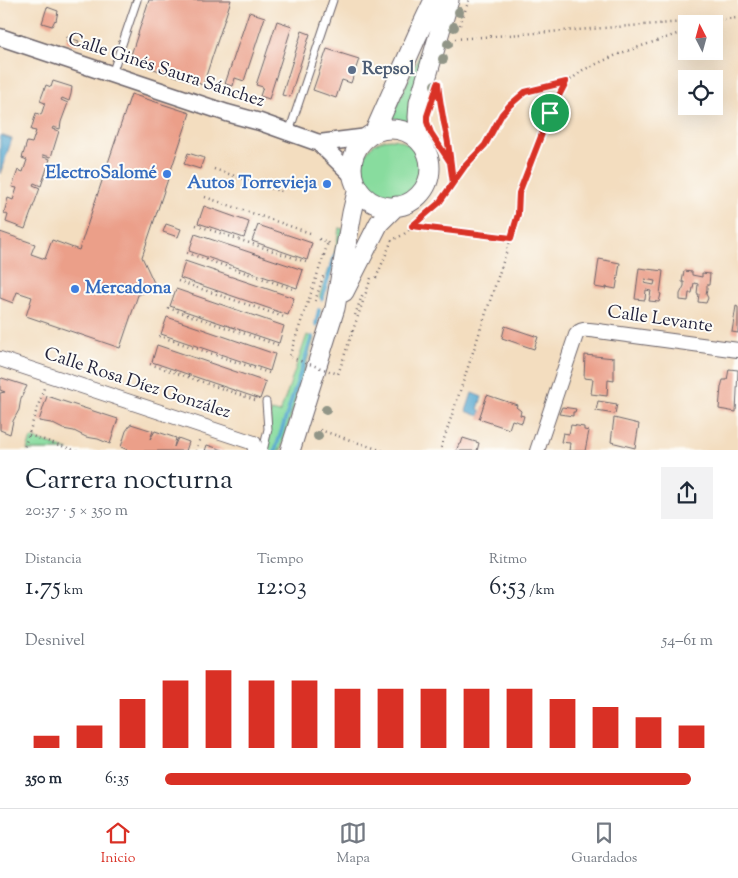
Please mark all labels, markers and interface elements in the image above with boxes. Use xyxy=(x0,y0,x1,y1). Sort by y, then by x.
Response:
north arrow xyxy=(678,15,722,60)
map controls xyxy=(678,15,723,115)
street label: Calle Ginés Saura Sánchez xyxy=(64,27,268,115)
place label: Repsol xyxy=(362,57,415,83)
marker: Repsol xyxy=(346,64,358,76)
button: locate xyxy=(678,70,723,115)
pin xyxy=(529,92,571,134)
icon: arrive xyxy=(536,99,564,127)
place label: ElectroSalomé xyxy=(45,161,158,187)
marker: ElectroSalomé xyxy=(161,168,173,180)
place label: Autos Torrevieja xyxy=(187,171,318,197)
marker: Autos Torrevieja xyxy=(321,178,333,190)
place label: Mercadona xyxy=(85,276,172,302)
marker: Mercadona xyxy=(69,283,81,295)
street label: Calle Levante xyxy=(606,300,714,340)
street label: Calle Rosa Díez González xyxy=(40,342,234,427)
text: Carrera nocturna xyxy=(25,461,233,501)
button: share xyxy=(661,467,713,519)
text: 20:37 · 5 × 350 m xyxy=(25,500,128,523)
text: Distancia xyxy=(25,550,82,570)
text: Tiempo xyxy=(257,550,303,570)
text: Ritmo xyxy=(489,550,527,570)
text: 1.75 xyxy=(25,570,61,606)
text: 12:03 xyxy=(257,570,307,606)
text: 6:53 xyxy=(489,570,526,606)
text: km xyxy=(61,581,83,601)
text: /km xyxy=(526,581,555,601)
text: Desnivel xyxy=(25,630,85,653)
text: 54–61 m xyxy=(662,630,713,653)
text: 350 m xyxy=(25,768,62,791)
text: 6:35 xyxy=(105,768,129,791)
tab: Inicio xyxy=(101,819,135,869)
tab: Mapa xyxy=(337,819,370,869)
tab: Guardados xyxy=(571,819,637,869)

